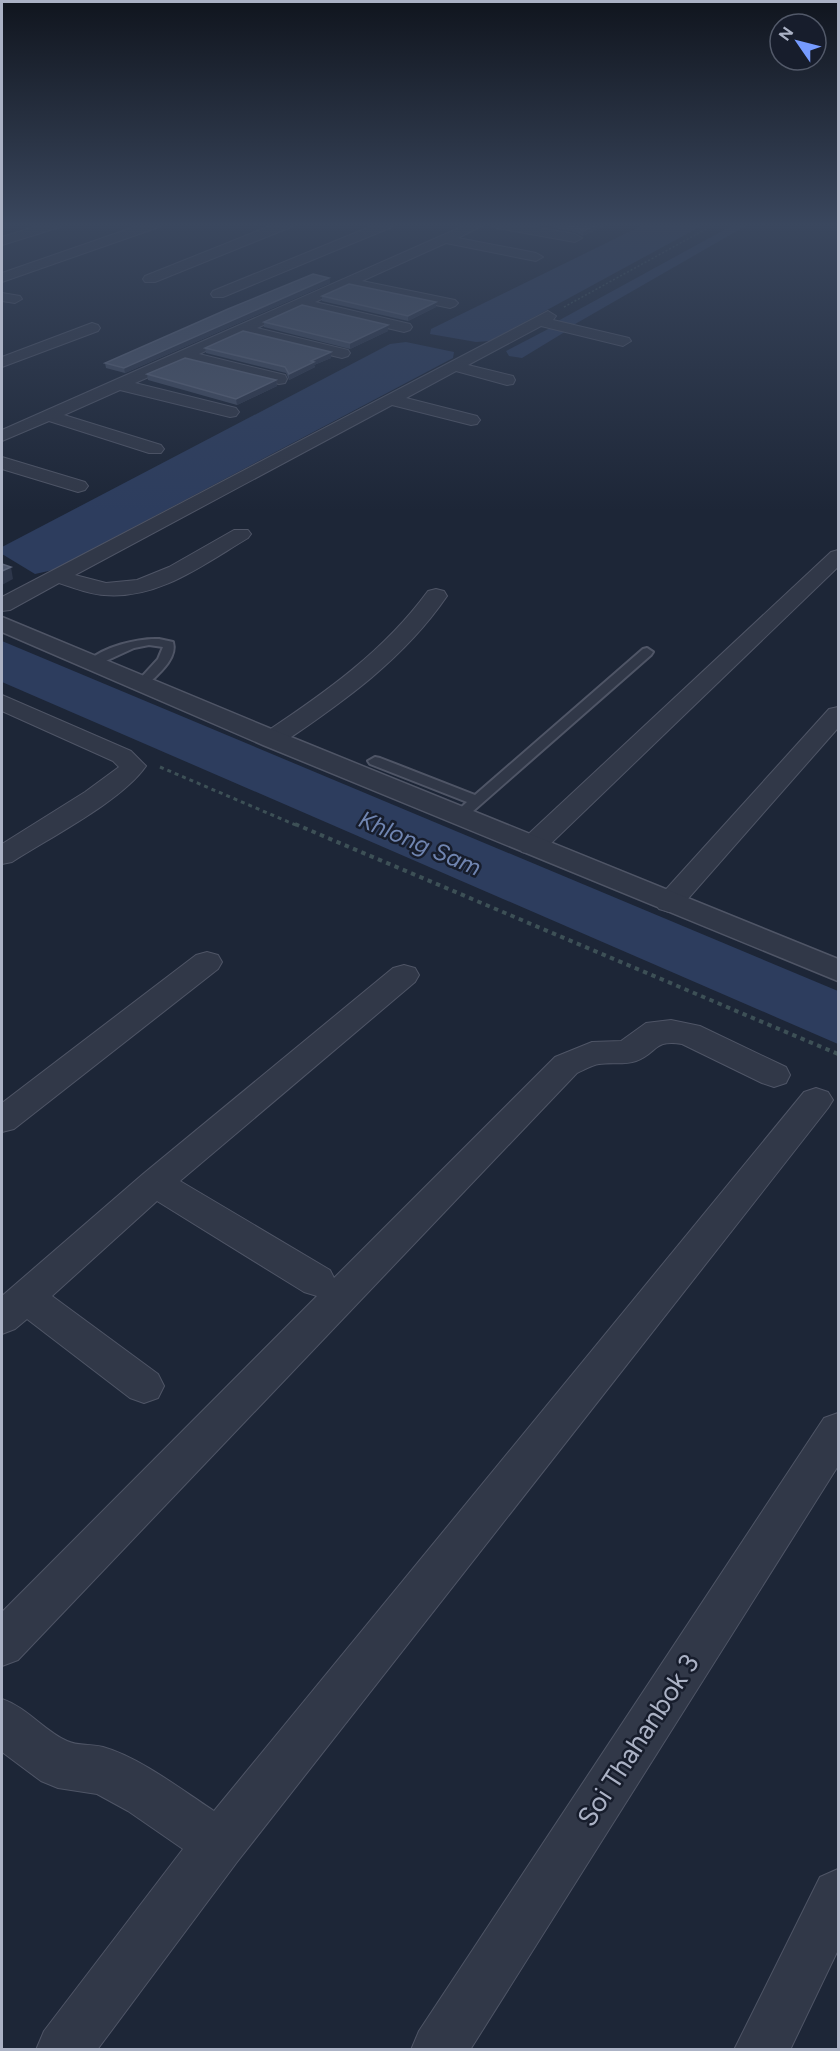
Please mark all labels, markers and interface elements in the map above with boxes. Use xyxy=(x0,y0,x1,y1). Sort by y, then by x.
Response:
north arrow xyxy=(768,12,828,72)
text: N xyxy=(775,23,797,44)
water label: Khlong Sam xyxy=(355,804,485,882)
street label: Soi Thahanbok 3 xyxy=(570,1648,706,1832)

